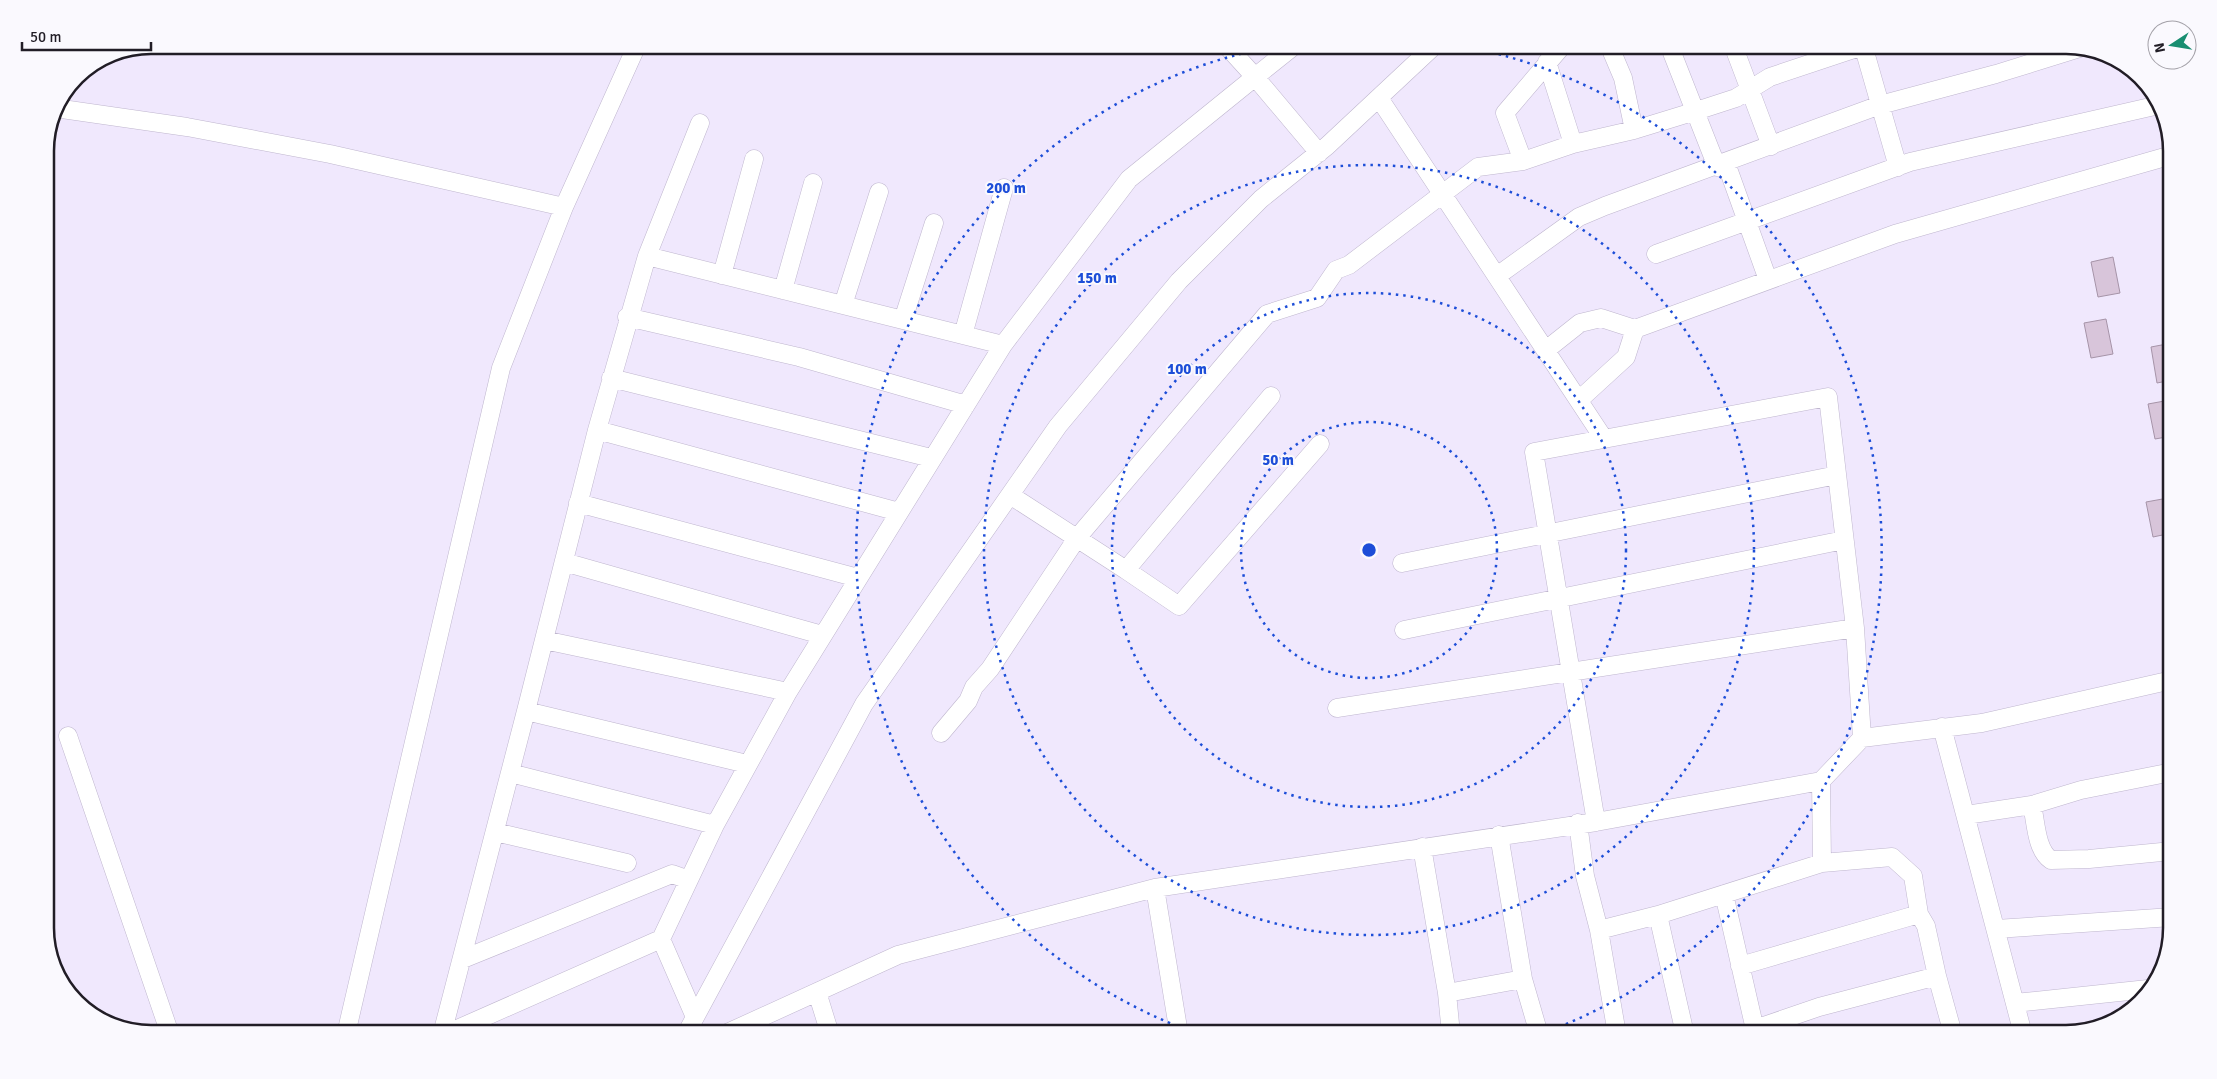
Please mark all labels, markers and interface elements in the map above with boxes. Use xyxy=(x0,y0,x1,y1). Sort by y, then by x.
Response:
scale bar xyxy=(22,20,151,52)
north arrow xyxy=(2147,20,2197,70)
text: 50 m xyxy=(30,28,61,46)
text: N xyxy=(2150,41,2169,54)
text: 200 m xyxy=(986,179,1026,197)
text: 150 m xyxy=(1077,269,1117,287)
text: 100 m xyxy=(1167,360,1207,378)
text: 50 m xyxy=(1262,451,1294,469)
centre of rings xyxy=(1360,541,1378,559)

